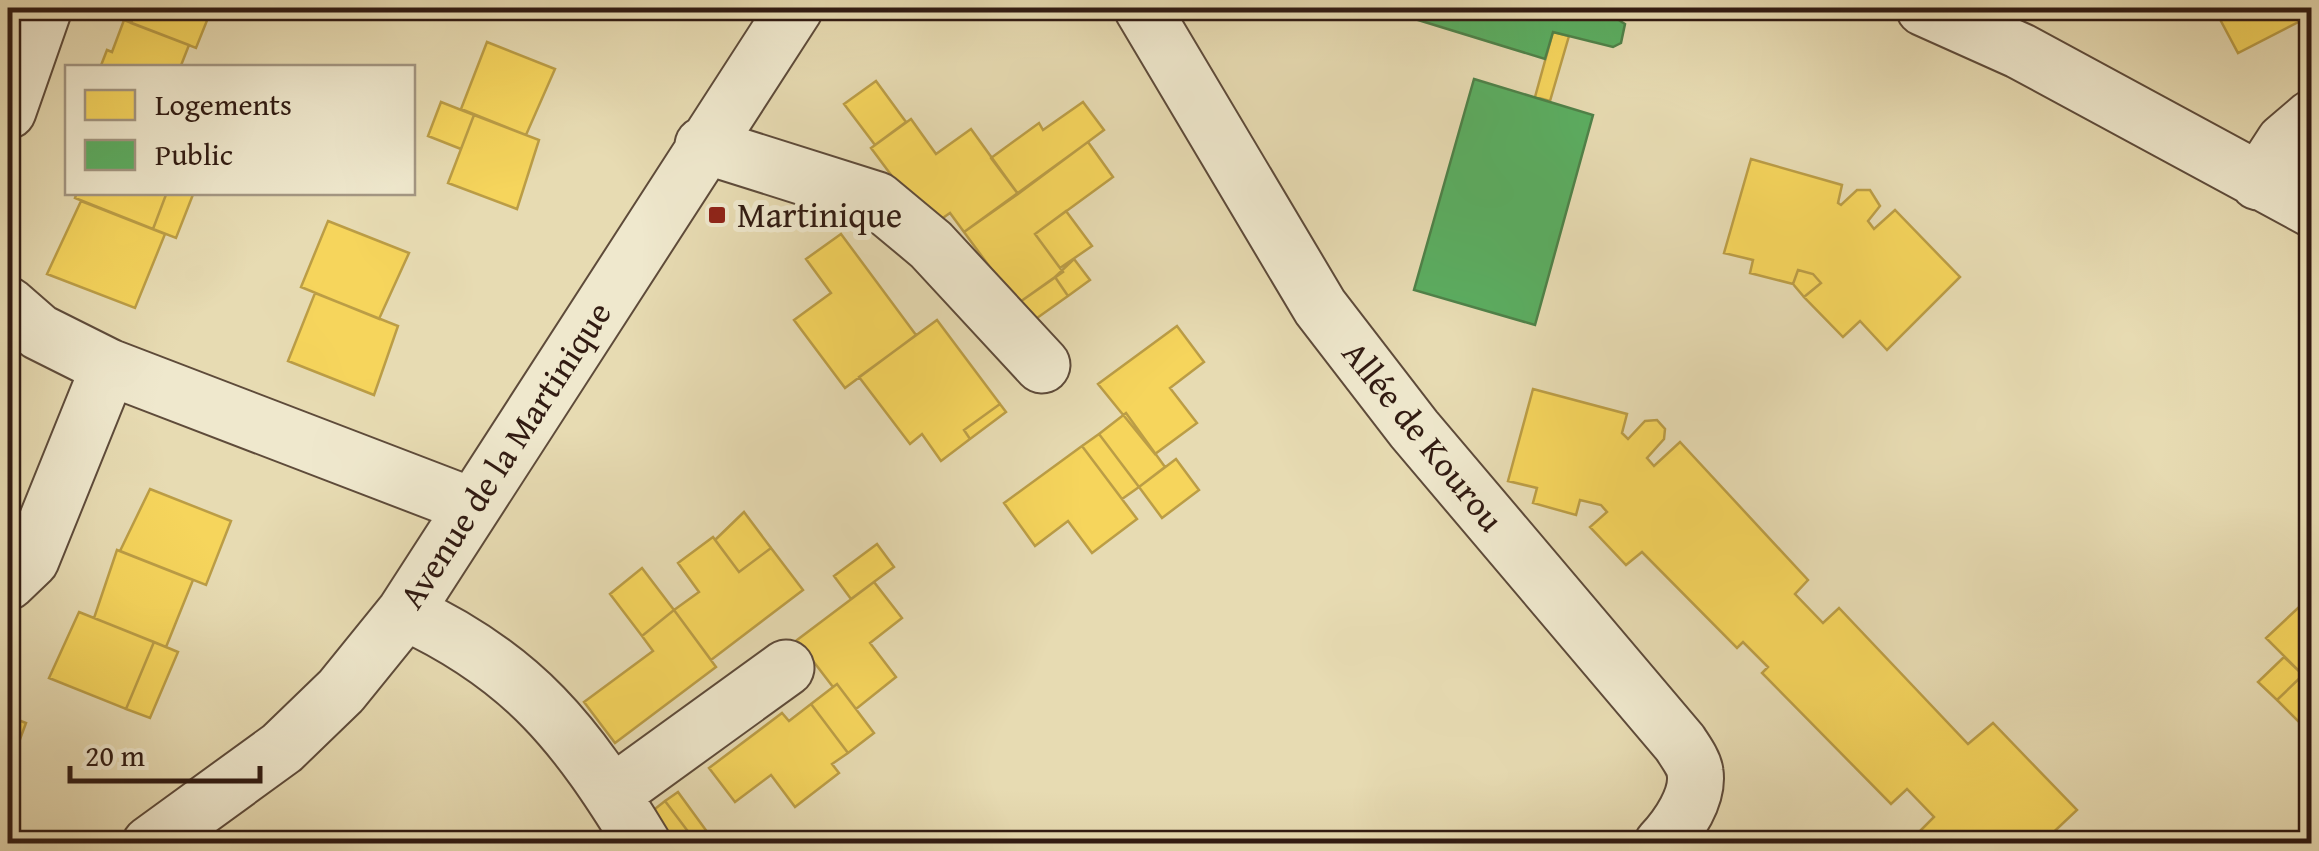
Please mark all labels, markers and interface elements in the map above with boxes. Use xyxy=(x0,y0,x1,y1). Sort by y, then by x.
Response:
legend xyxy=(65,65,415,195)
text: Logements xyxy=(155,82,292,126)
text: Public xyxy=(155,132,233,176)
place label: Martinique xyxy=(737,189,902,240)
marker: Martinique xyxy=(706,204,728,226)
street label: Avenue de la Martinique xyxy=(386,291,623,618)
street label: Allée de Kourou xyxy=(1330,329,1516,542)
scale bar xyxy=(70,721,260,783)
text: 20 m xyxy=(85,733,145,777)

